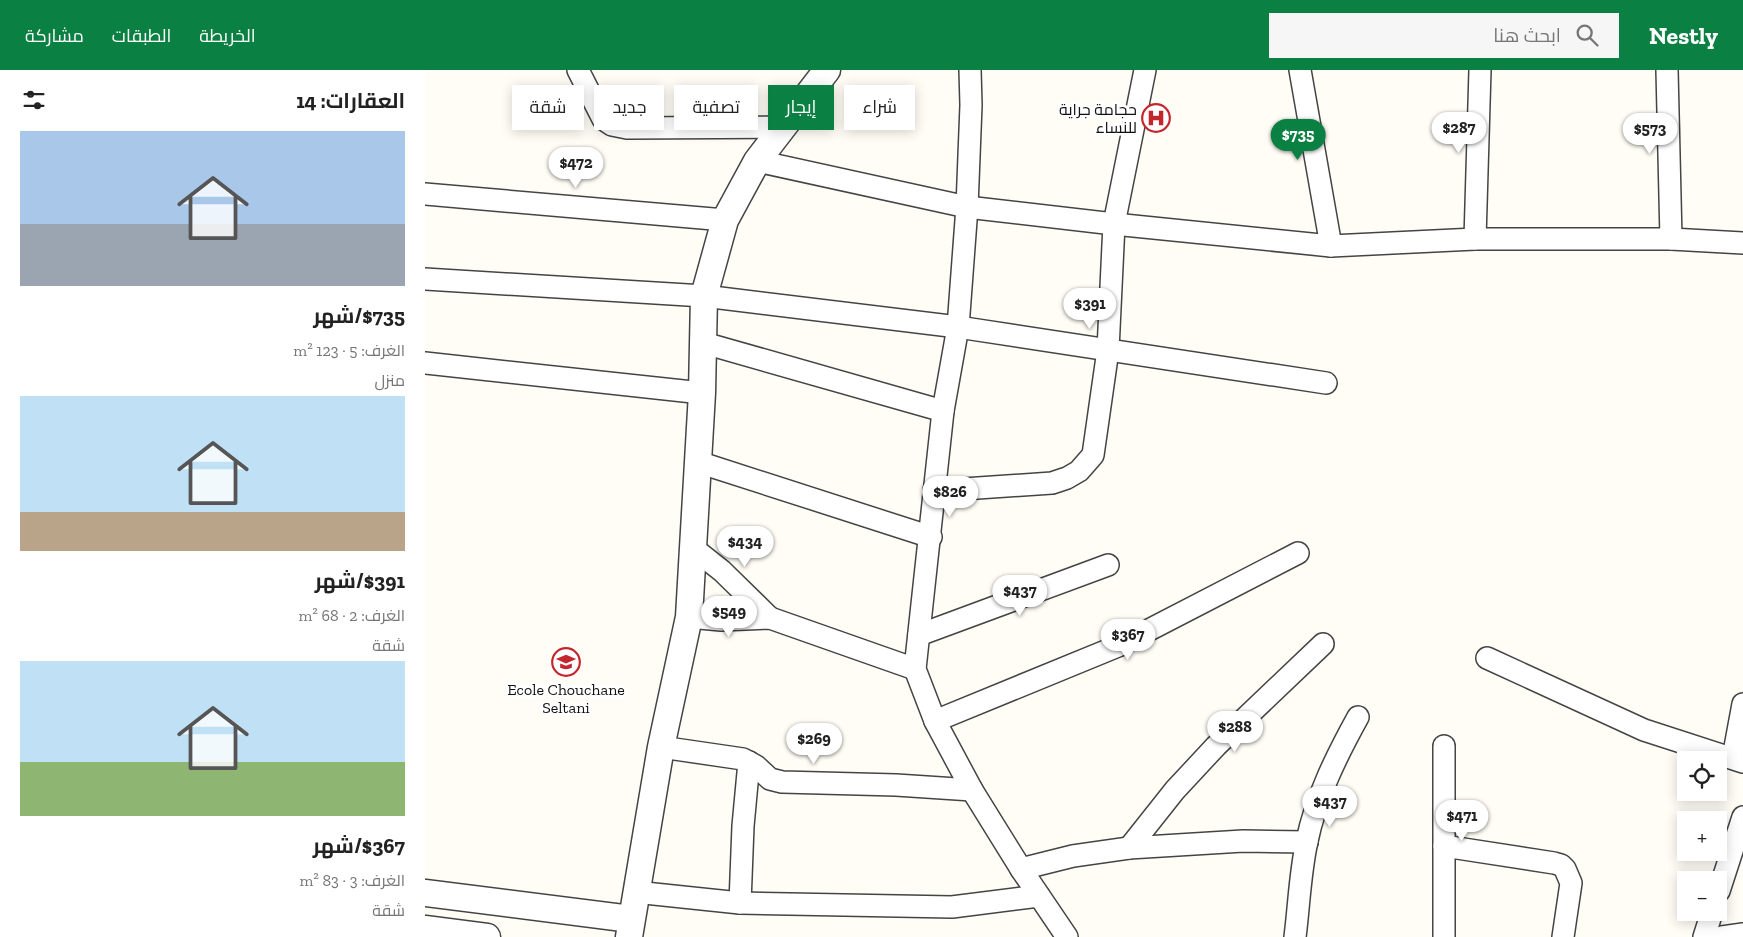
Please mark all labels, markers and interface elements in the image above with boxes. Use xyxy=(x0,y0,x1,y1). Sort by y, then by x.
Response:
search box xyxy=(1269,13,1619,58)
icon: search xyxy=(1573,21,1601,49)
text: Nestly xyxy=(1649,21,1718,50)
text: ابحث هنا xyxy=(1493,24,1561,47)
text: مشاركة xyxy=(25,25,84,47)
text: الطبقات xyxy=(112,25,171,47)
text: الخريطة xyxy=(199,25,256,47)
chip: شقة xyxy=(512,85,584,130)
chip: جديد xyxy=(594,85,664,130)
chip: تصفية xyxy=(674,85,758,130)
chip: إيجار xyxy=(768,85,834,130)
chip: شراء xyxy=(844,85,915,130)
icon: filters xyxy=(20,86,48,114)
text: العقارات: 14 xyxy=(296,88,405,113)
place label: حجامة جراية للنساء xyxy=(1059,100,1137,137)
hospital icon: حجامة جراية للنساء xyxy=(1141,103,1171,133)
pin: $287 xyxy=(1429,112,1489,154)
pin: $573 xyxy=(1620,112,1680,155)
pin: $735 xyxy=(1268,118,1328,161)
text: $287 xyxy=(1443,118,1476,137)
text: $573 xyxy=(1634,119,1666,138)
text: $735 xyxy=(1282,125,1314,144)
pin: $472 xyxy=(546,146,606,189)
text: $472 xyxy=(559,153,593,172)
icon: home xyxy=(168,163,258,253)
pin: $391 xyxy=(1060,288,1120,330)
text: $391 xyxy=(1074,294,1106,313)
text: $735/شهر xyxy=(313,303,405,328)
text: الغرف: 5 · 123 m² xyxy=(293,341,405,360)
text: منزل xyxy=(375,371,405,390)
icon: home xyxy=(168,428,258,518)
pin: $826 xyxy=(920,476,980,518)
text: $826 xyxy=(933,482,967,501)
pin: $434 xyxy=(715,526,775,568)
text: $434 xyxy=(728,532,762,551)
text: $391/شهر xyxy=(315,568,405,593)
pin: $437 xyxy=(990,574,1050,617)
text: $437 xyxy=(1003,581,1037,600)
pin: $549 xyxy=(699,596,759,638)
text: $549 xyxy=(712,602,746,621)
text: الغرف: 2 · 68 m² xyxy=(298,606,405,625)
pin: $367 xyxy=(1098,618,1158,661)
text: $367 xyxy=(1112,625,1144,644)
text: شقة xyxy=(372,636,405,655)
school or university icon: Ecole Chouchane Seltani xyxy=(551,647,581,677)
place label: Ecole Chouchane Seltani xyxy=(507,680,625,717)
icon: home xyxy=(168,693,258,783)
pin: $288 xyxy=(1205,710,1265,753)
text: $288 xyxy=(1218,717,1252,736)
pin: $269 xyxy=(784,722,844,765)
text: $269 xyxy=(797,729,831,748)
map controls xyxy=(1677,751,1727,921)
button: locate xyxy=(1677,751,1727,801)
pin: $437 xyxy=(1300,786,1360,828)
text: $437 xyxy=(1313,792,1347,811)
pin: $471 xyxy=(1432,800,1492,842)
text: $471 xyxy=(1446,806,1478,825)
button: + xyxy=(1677,811,1727,861)
text: $367/شهر xyxy=(313,833,405,858)
text: الغرف: 3 · 83 m² xyxy=(300,871,405,890)
button: − xyxy=(1677,871,1727,921)
text: شقة xyxy=(372,901,405,920)

